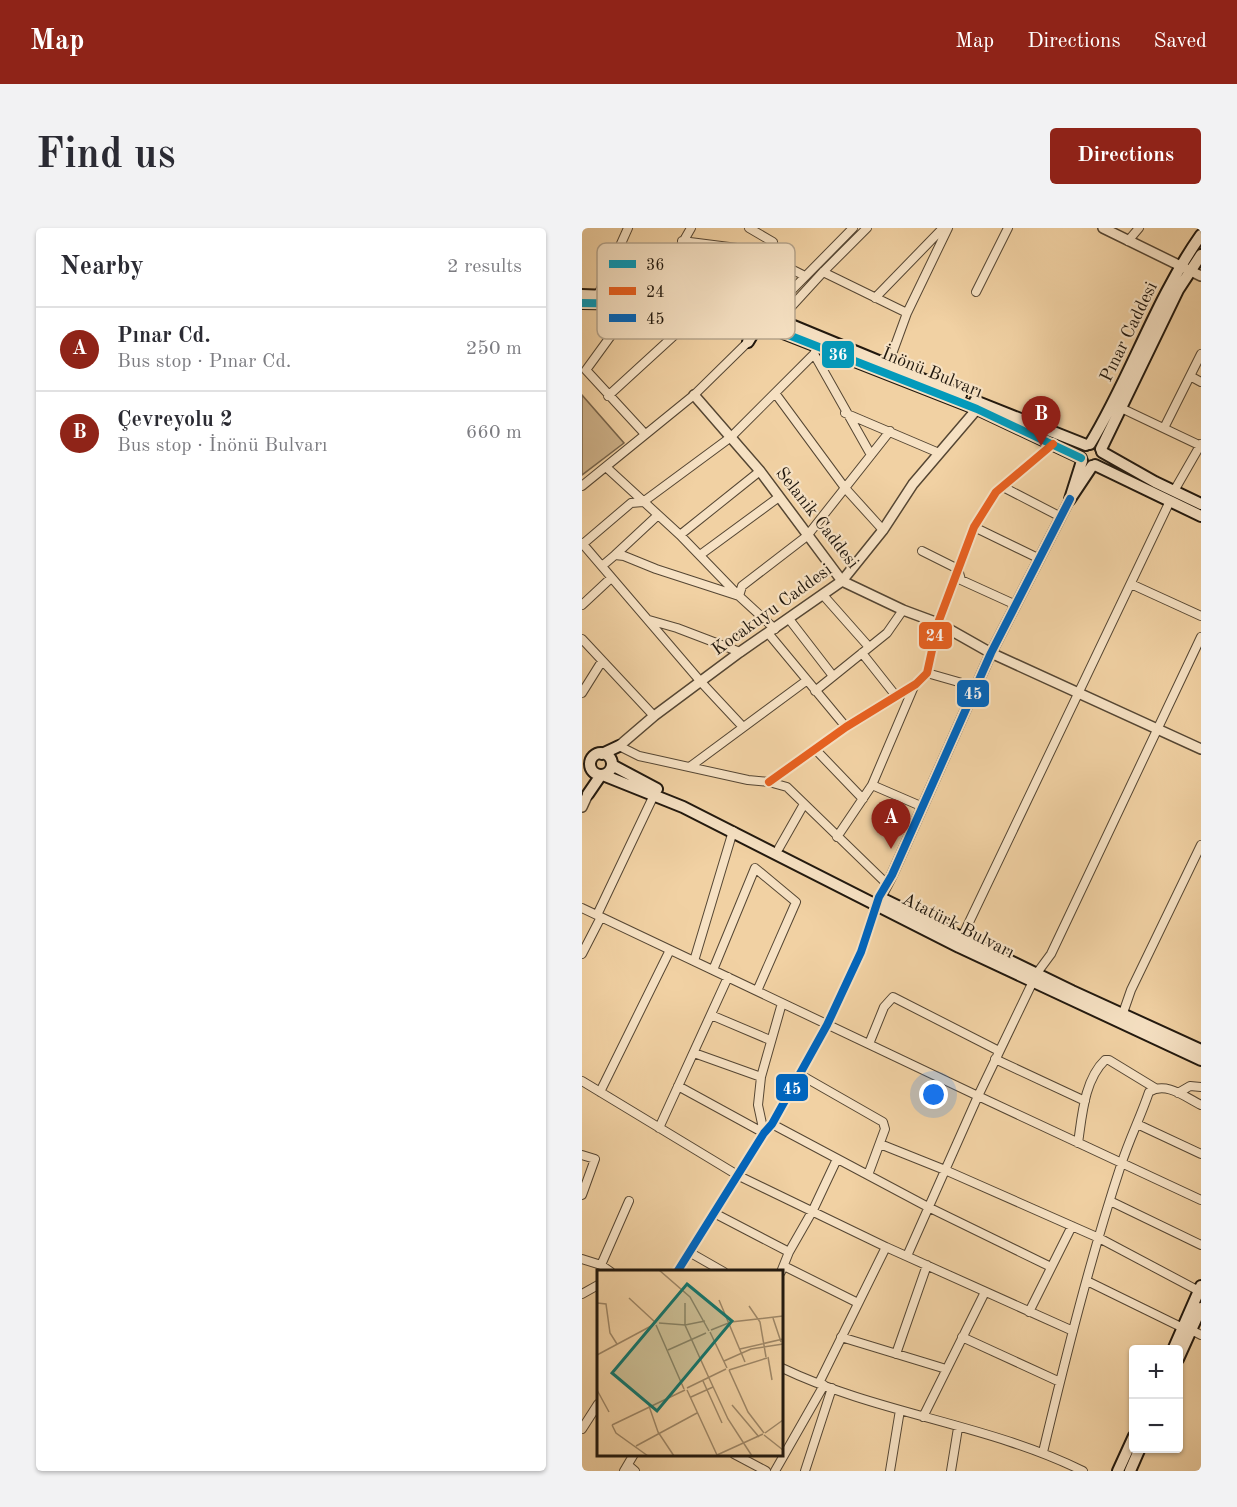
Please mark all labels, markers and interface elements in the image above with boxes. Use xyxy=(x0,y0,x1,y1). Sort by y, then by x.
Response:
text: Map xyxy=(30,28,84,56)
text: Map xyxy=(955,31,994,52)
text: Directions xyxy=(1027,31,1121,52)
text: Saved xyxy=(1154,31,1207,52)
button: Directions xyxy=(1050,128,1201,184)
text: Find us xyxy=(36,135,175,177)
legend xyxy=(597,243,795,339)
text: Nearby xyxy=(60,254,144,280)
text: 2 results xyxy=(447,257,522,277)
text: 36 xyxy=(646,258,665,274)
street label: Pınar Caddesi xyxy=(1097,279,1161,385)
text: 24 xyxy=(646,285,665,301)
text: 45 xyxy=(646,312,665,328)
text: Pınar Cd. xyxy=(117,325,211,347)
text: A xyxy=(72,339,87,359)
text: 250 m xyxy=(466,339,522,359)
line badge: 36 xyxy=(821,340,855,369)
street label: İnönü Bulvarı xyxy=(879,342,986,401)
text: 36 xyxy=(829,348,847,364)
text: Bus stop · Pınar Cd. xyxy=(117,352,291,372)
pin: B xyxy=(1022,396,1060,446)
text: Çevreyolu 2 xyxy=(117,409,233,431)
text: B xyxy=(72,423,87,443)
text: 660 m xyxy=(466,423,522,443)
text: Bus stop · İnönü Bulvarı xyxy=(117,436,328,456)
street label: Selanik Caddesi xyxy=(772,464,862,572)
street label: Kocakuyu Caddesi xyxy=(709,561,835,659)
line badge: 24 xyxy=(918,621,953,650)
text: 24 xyxy=(926,629,944,645)
line badge: 45 xyxy=(956,679,990,708)
text: 45 xyxy=(964,687,982,703)
pin: A xyxy=(872,800,910,849)
street label: Atatürk Bulvarı xyxy=(899,890,1017,962)
line badge: 45 xyxy=(775,1073,809,1102)
your location xyxy=(919,1080,948,1109)
text: 45 xyxy=(783,1082,801,1098)
inset map xyxy=(597,1270,783,1456)
map controls xyxy=(1129,1345,1183,1453)
button: + xyxy=(1129,1345,1183,1399)
button: − xyxy=(1129,1399,1183,1453)

